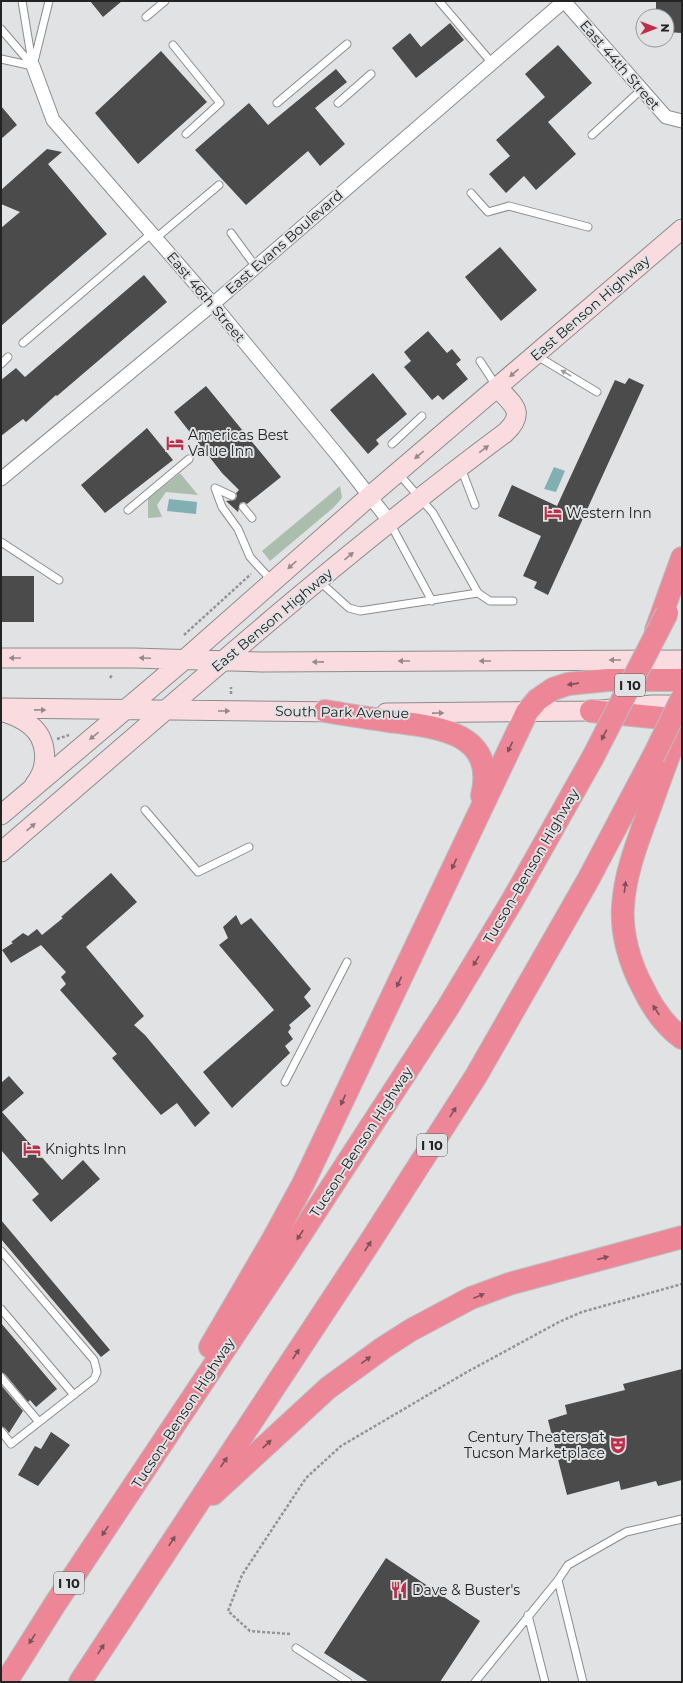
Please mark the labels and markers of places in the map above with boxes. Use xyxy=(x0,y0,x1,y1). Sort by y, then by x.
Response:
place label: Americas Best Value Inn xyxy=(188,426,289,460)
hotel icon: Americas Best Value Inn xyxy=(165,433,185,453)
hotel icon: Western Inn xyxy=(543,503,563,523)
place label: Western Inn xyxy=(566,504,652,522)
hotel icon: Knights Inn xyxy=(22,1139,42,1159)
place label: Knights Inn xyxy=(45,1140,126,1158)
place label: Century Theaters at Tucson Marketplace xyxy=(464,1428,605,1462)
theatre icon: Century Theaters at Tucson Marketplace xyxy=(608,1435,628,1455)
restaurant icon: Dave & Buster's xyxy=(389,1580,409,1600)
place label: Dave & Buster's xyxy=(412,1581,520,1599)

